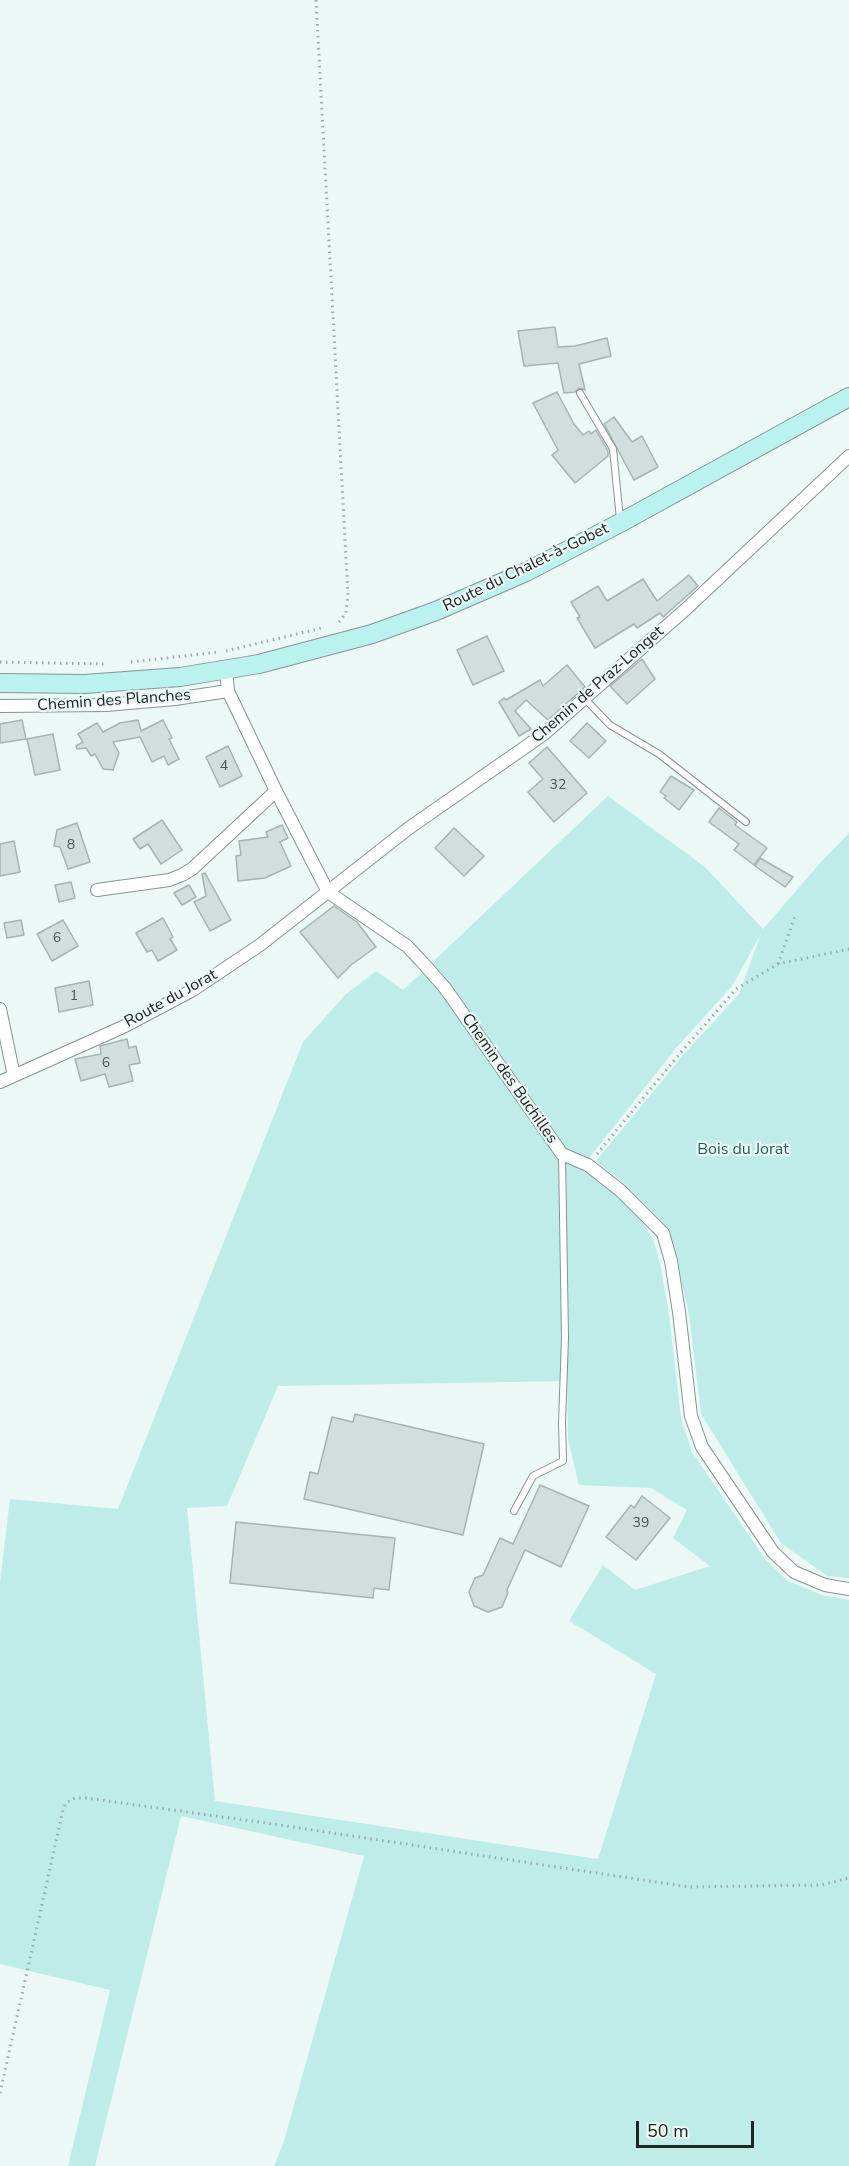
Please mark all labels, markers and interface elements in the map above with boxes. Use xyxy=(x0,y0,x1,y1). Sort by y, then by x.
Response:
street label: Route du Chalet-à-Gobet xyxy=(440,520,612,616)
street label: Chemin de Praz-Longet xyxy=(528,622,668,748)
street label: Chemin des Planches xyxy=(37,686,191,716)
house number: 4 xyxy=(220,759,228,775)
house number: 32 xyxy=(550,778,566,794)
house number: 8 xyxy=(67,838,75,854)
house number: 6 xyxy=(53,931,61,947)
street label: Route du Jorat xyxy=(121,966,221,1032)
house number: 1 xyxy=(70,989,78,1005)
street label: Chemin des Buchilles xyxy=(457,1010,561,1148)
house number: 6 xyxy=(102,1056,110,1072)
park label: Bois du Jorat xyxy=(697,1140,789,1160)
house number: 39 xyxy=(633,1516,649,1532)
scale bar xyxy=(639,2109,758,2147)
text: 50 m xyxy=(647,2119,689,2143)

